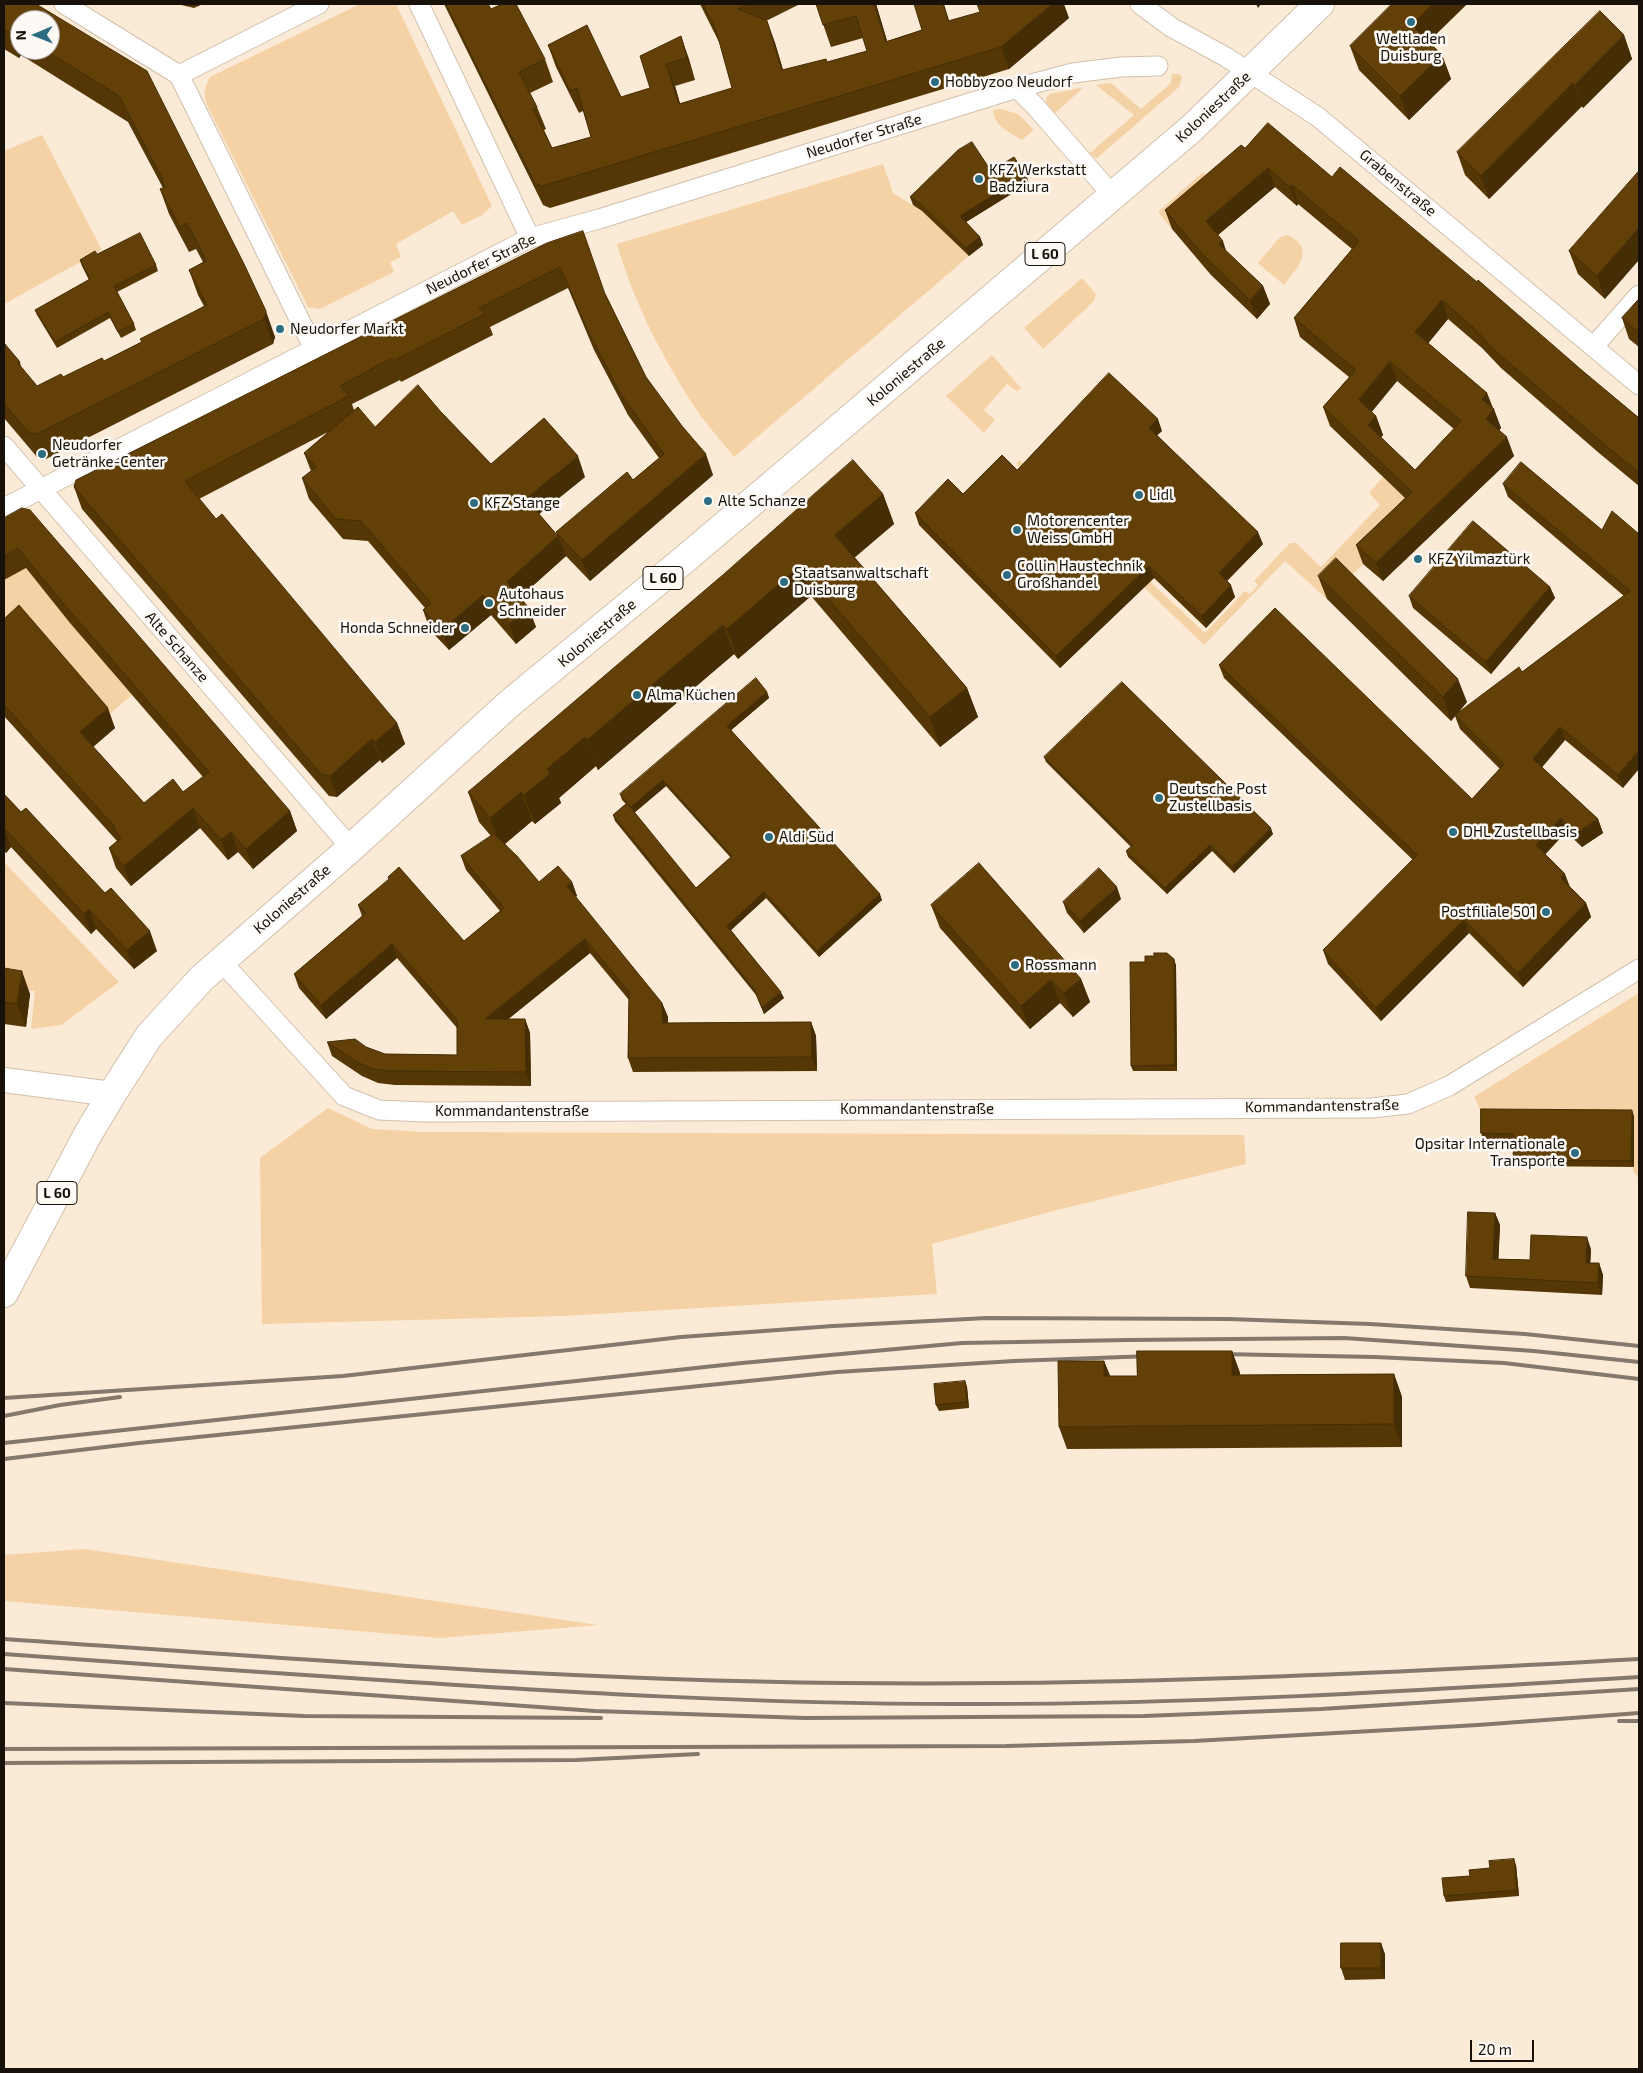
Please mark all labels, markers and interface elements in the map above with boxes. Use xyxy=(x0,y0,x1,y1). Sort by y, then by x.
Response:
north arrow xyxy=(10,10,60,60)
marker: Weltladen Duisburg xyxy=(1405,16,1417,28)
text: N xyxy=(12,30,29,40)
place label: Weltladen Duisburg xyxy=(1376,30,1446,65)
street label: Koloniestraße xyxy=(1172,68,1254,146)
place label: Hobbyzoo Neudorf xyxy=(945,73,1073,91)
marker: Hobbyzoo Neudorf xyxy=(929,76,941,88)
street label: Neudorfer Straße xyxy=(804,110,924,162)
street label: Grabenstraße xyxy=(1356,146,1440,220)
place label: KFZ Werkstatt Badziura xyxy=(989,161,1086,196)
marker: KFZ Werkstatt Badziura xyxy=(973,173,985,185)
street label: Neudorfer Straße xyxy=(423,230,539,298)
road number: L 60 xyxy=(1025,242,1065,266)
place label: Neudorfer Markt xyxy=(290,320,404,338)
marker: Neudorfer Markt xyxy=(274,323,286,335)
street label: Koloniestraße xyxy=(863,334,949,410)
place label: Neudorfer Getränke-Center xyxy=(52,436,165,471)
marker: Neudorfer Getränke-Center xyxy=(36,448,48,460)
place label: Lidl xyxy=(1149,486,1173,504)
marker: Lidl xyxy=(1133,489,1145,501)
place label: Alte Schanze xyxy=(718,492,806,510)
place label: KFZ Stange xyxy=(484,494,560,512)
marker: Alte Schanze xyxy=(702,495,714,507)
marker: KFZ Stange xyxy=(468,497,480,509)
place label: Motorencenter Weiss GmbH xyxy=(1027,512,1129,547)
marker: Motorencenter Weiss GmbH xyxy=(1011,524,1023,536)
place label: KFZ Yilmaztürk xyxy=(1428,550,1530,568)
marker: KFZ Yilmaztürk xyxy=(1412,553,1424,565)
place label: Collin Haustechnik Großhandel xyxy=(1017,557,1143,592)
place label: Staatsanwaltschaft Duisburg xyxy=(794,564,929,599)
road number: L 60 xyxy=(643,566,683,590)
marker: Collin Haustechnik Großhandel xyxy=(1001,569,1013,581)
marker: Staatsanwaltschaft Duisburg xyxy=(778,576,790,588)
place label: Autohaus Schneider xyxy=(499,585,567,620)
street label: Koloniestraße xyxy=(554,595,640,671)
marker: Autohaus Schneider xyxy=(483,597,495,609)
street label: Alte Schanze xyxy=(141,608,213,686)
place label: Honda Schneider xyxy=(340,619,455,637)
marker: Honda Schneider xyxy=(459,622,471,634)
place label: Alma Küchen xyxy=(647,686,736,704)
marker: Alma Küchen xyxy=(631,689,643,701)
place label: Deutsche Post Zustellbasis xyxy=(1169,780,1267,815)
marker: Deutsche Post Zustellbasis xyxy=(1153,792,1165,804)
place label: DHL Zustellbasis xyxy=(1463,823,1577,841)
marker: DHL Zustellbasis xyxy=(1447,826,1459,838)
place label: Aldi Süd xyxy=(779,828,834,846)
marker: Aldi Süd xyxy=(763,831,775,843)
street label: Koloniestraße xyxy=(250,861,334,937)
place label: Postfiliale 501 xyxy=(1441,903,1536,921)
marker: Postfiliale 501 xyxy=(1540,906,1552,918)
place label: Rossmann xyxy=(1025,956,1097,974)
marker: Rossmann xyxy=(1009,959,1021,971)
street label: Kommandantenstraße xyxy=(1245,1096,1399,1116)
street label: Kommandantenstraße xyxy=(840,1100,994,1118)
street label: Kommandantenstraße xyxy=(435,1102,589,1120)
place label: Opsitar Internationale Transporte xyxy=(1415,1135,1565,1170)
marker: Opsitar Internationale Transporte xyxy=(1569,1147,1581,1159)
road number: L 60 xyxy=(37,1182,77,1204)
scale bar xyxy=(1473,2030,1537,2062)
text: 20 m xyxy=(1478,2040,1512,2058)

